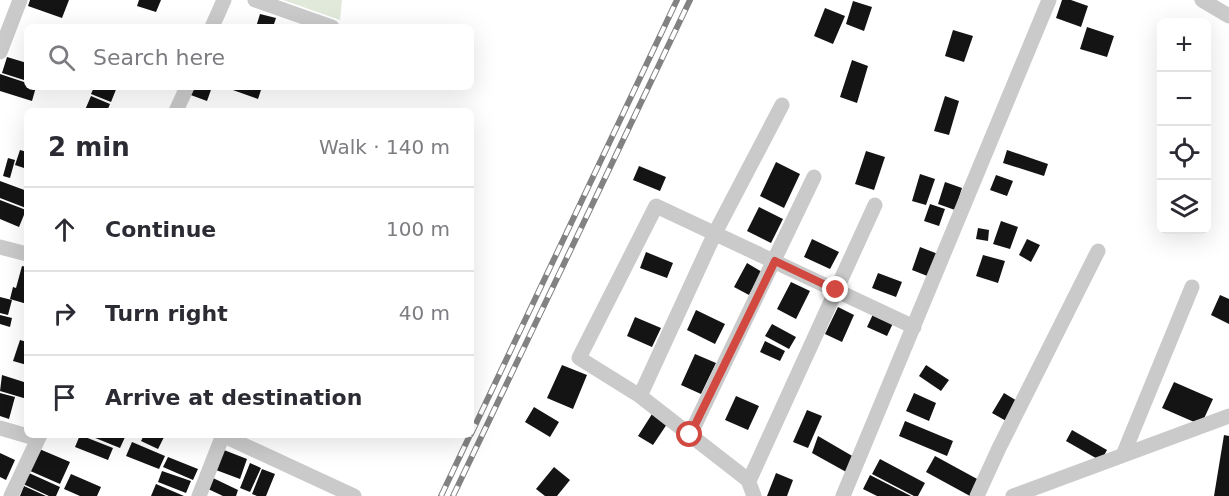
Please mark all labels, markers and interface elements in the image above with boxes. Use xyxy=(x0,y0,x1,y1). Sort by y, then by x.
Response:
map controls xyxy=(1157,18,1211,234)
button: + xyxy=(1157,18,1211,72)
search box xyxy=(24,24,474,90)
icon: search xyxy=(45,41,78,74)
text: Search here xyxy=(93,45,225,70)
button: − xyxy=(1157,72,1211,126)
button: locate xyxy=(1157,126,1211,180)
text: 2 min xyxy=(48,132,130,162)
text: Walk · 140 m xyxy=(319,135,450,159)
button: layers xyxy=(1157,180,1211,234)
icon: ahead xyxy=(48,213,81,246)
text: Continue xyxy=(105,217,216,242)
text: 100 m xyxy=(386,217,450,241)
route end xyxy=(822,276,848,302)
icon: right xyxy=(48,297,81,330)
text: Turn right xyxy=(105,301,228,326)
text: 40 m xyxy=(399,301,450,325)
icon: arrive xyxy=(48,381,81,414)
text: Arrive at destination xyxy=(105,385,362,410)
route start xyxy=(676,421,702,447)

